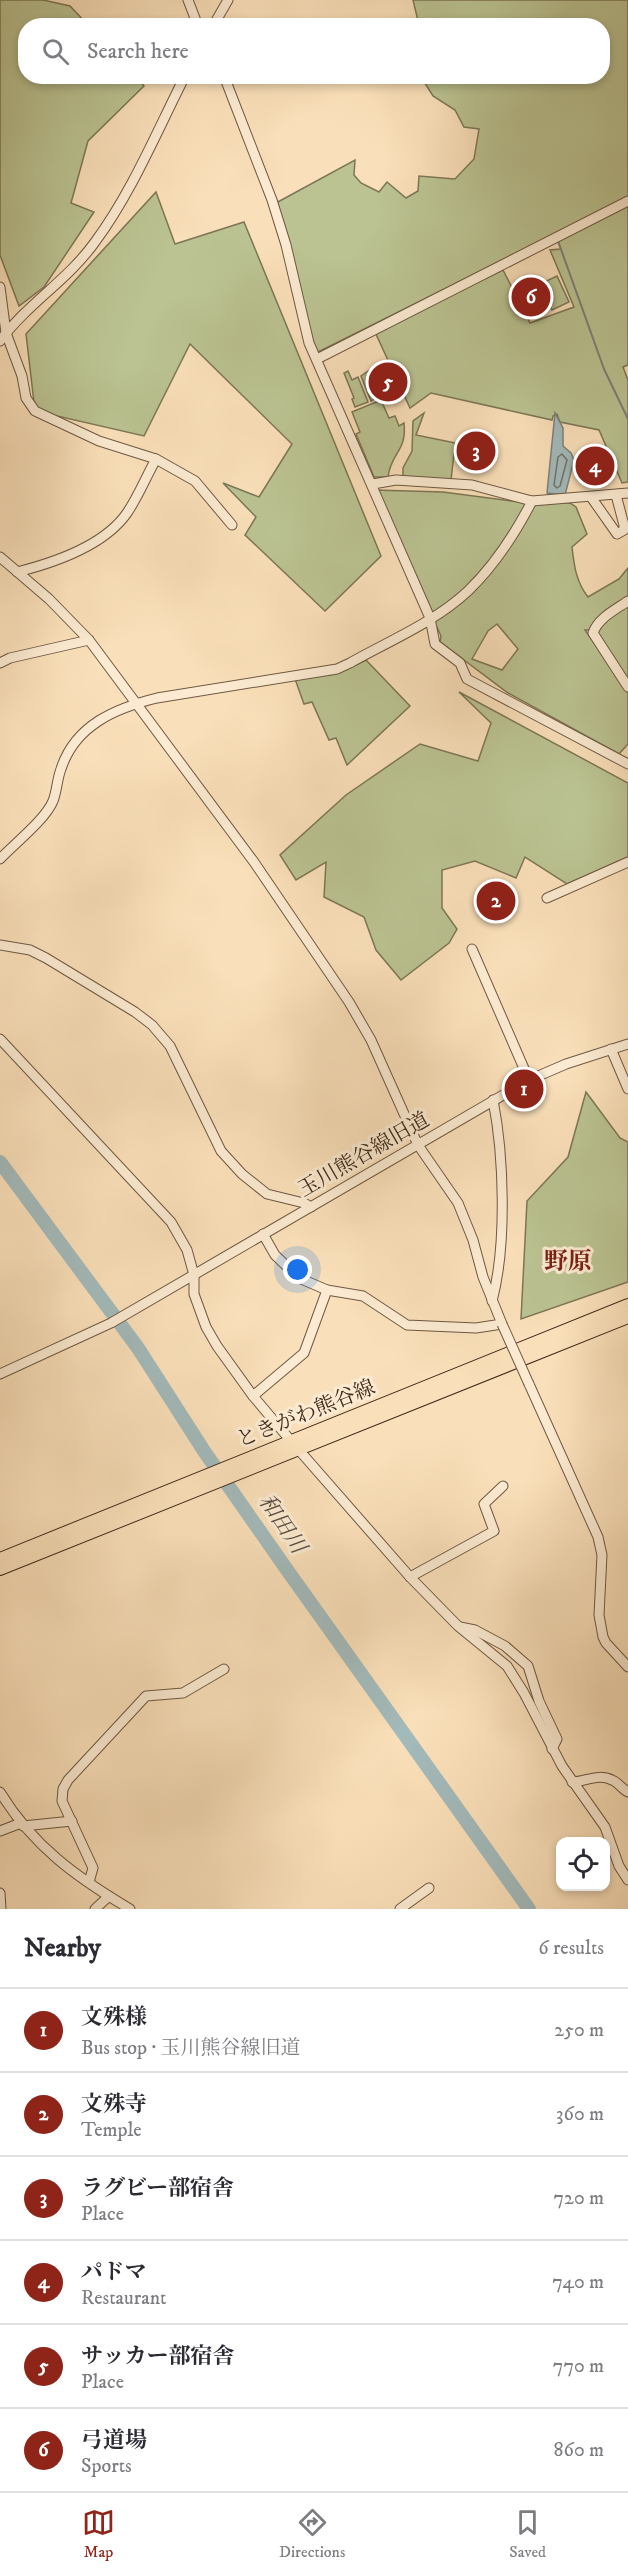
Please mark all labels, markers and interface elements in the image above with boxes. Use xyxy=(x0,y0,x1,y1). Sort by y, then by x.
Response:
search box xyxy=(18,18,610,84)
icon: search xyxy=(39,35,72,68)
text: Search here xyxy=(87,38,189,65)
pin: 6 xyxy=(512,274,550,320)
pin: 5 xyxy=(368,360,408,404)
pin: 3 xyxy=(456,428,496,474)
pin: 4 xyxy=(576,444,614,488)
pin: 2 xyxy=(476,878,516,924)
pin: 1 xyxy=(504,1066,544,1112)
street label: 玉川熊谷線旧道 xyxy=(294,1107,434,1203)
district label: 野原 xyxy=(544,1247,592,1277)
your location xyxy=(283,1255,312,1284)
street label: ときがわ熊谷線 xyxy=(233,1374,379,1454)
water label: 和田川 xyxy=(252,1489,313,1561)
map controls xyxy=(556,1837,610,1891)
button: locate xyxy=(556,1837,610,1891)
text: Nearby xyxy=(24,1932,101,1965)
text: 6 results xyxy=(538,1936,604,1961)
text: 文殊様 xyxy=(81,2004,147,2031)
text: 1 xyxy=(40,2018,47,2043)
text: 250 m xyxy=(554,2018,604,2043)
text: Bus stop · 玉川熊谷線旧道 xyxy=(81,2036,301,2061)
text: 文殊寺 xyxy=(81,2091,147,2118)
text: 2 xyxy=(39,2102,48,2127)
text: 360 m xyxy=(556,2102,604,2127)
text: Temple xyxy=(81,2118,142,2143)
text: ラグビー部宿舎 xyxy=(81,2175,234,2202)
text: 3 xyxy=(40,2186,47,2211)
text: 720 m xyxy=(554,2186,604,2211)
text: Place xyxy=(81,2202,124,2227)
text: パドマ xyxy=(81,2259,147,2286)
text: 4 xyxy=(38,2270,49,2295)
text: 740 m xyxy=(552,2270,604,2295)
text: Restaurant xyxy=(81,2286,166,2311)
text: サッカー部宿舎 xyxy=(81,2343,235,2370)
text: 5 xyxy=(39,2354,48,2379)
text: 770 m xyxy=(553,2354,604,2379)
text: Place xyxy=(81,2370,124,2395)
text: 弓道場 xyxy=(81,2427,147,2454)
text: 6 xyxy=(38,2438,49,2463)
text: 860 m xyxy=(554,2438,604,2463)
text: Sports xyxy=(81,2454,132,2479)
tab: Map xyxy=(82,2506,115,2562)
tab: Directions xyxy=(279,2506,345,2562)
tab: Saved xyxy=(509,2506,546,2562)

